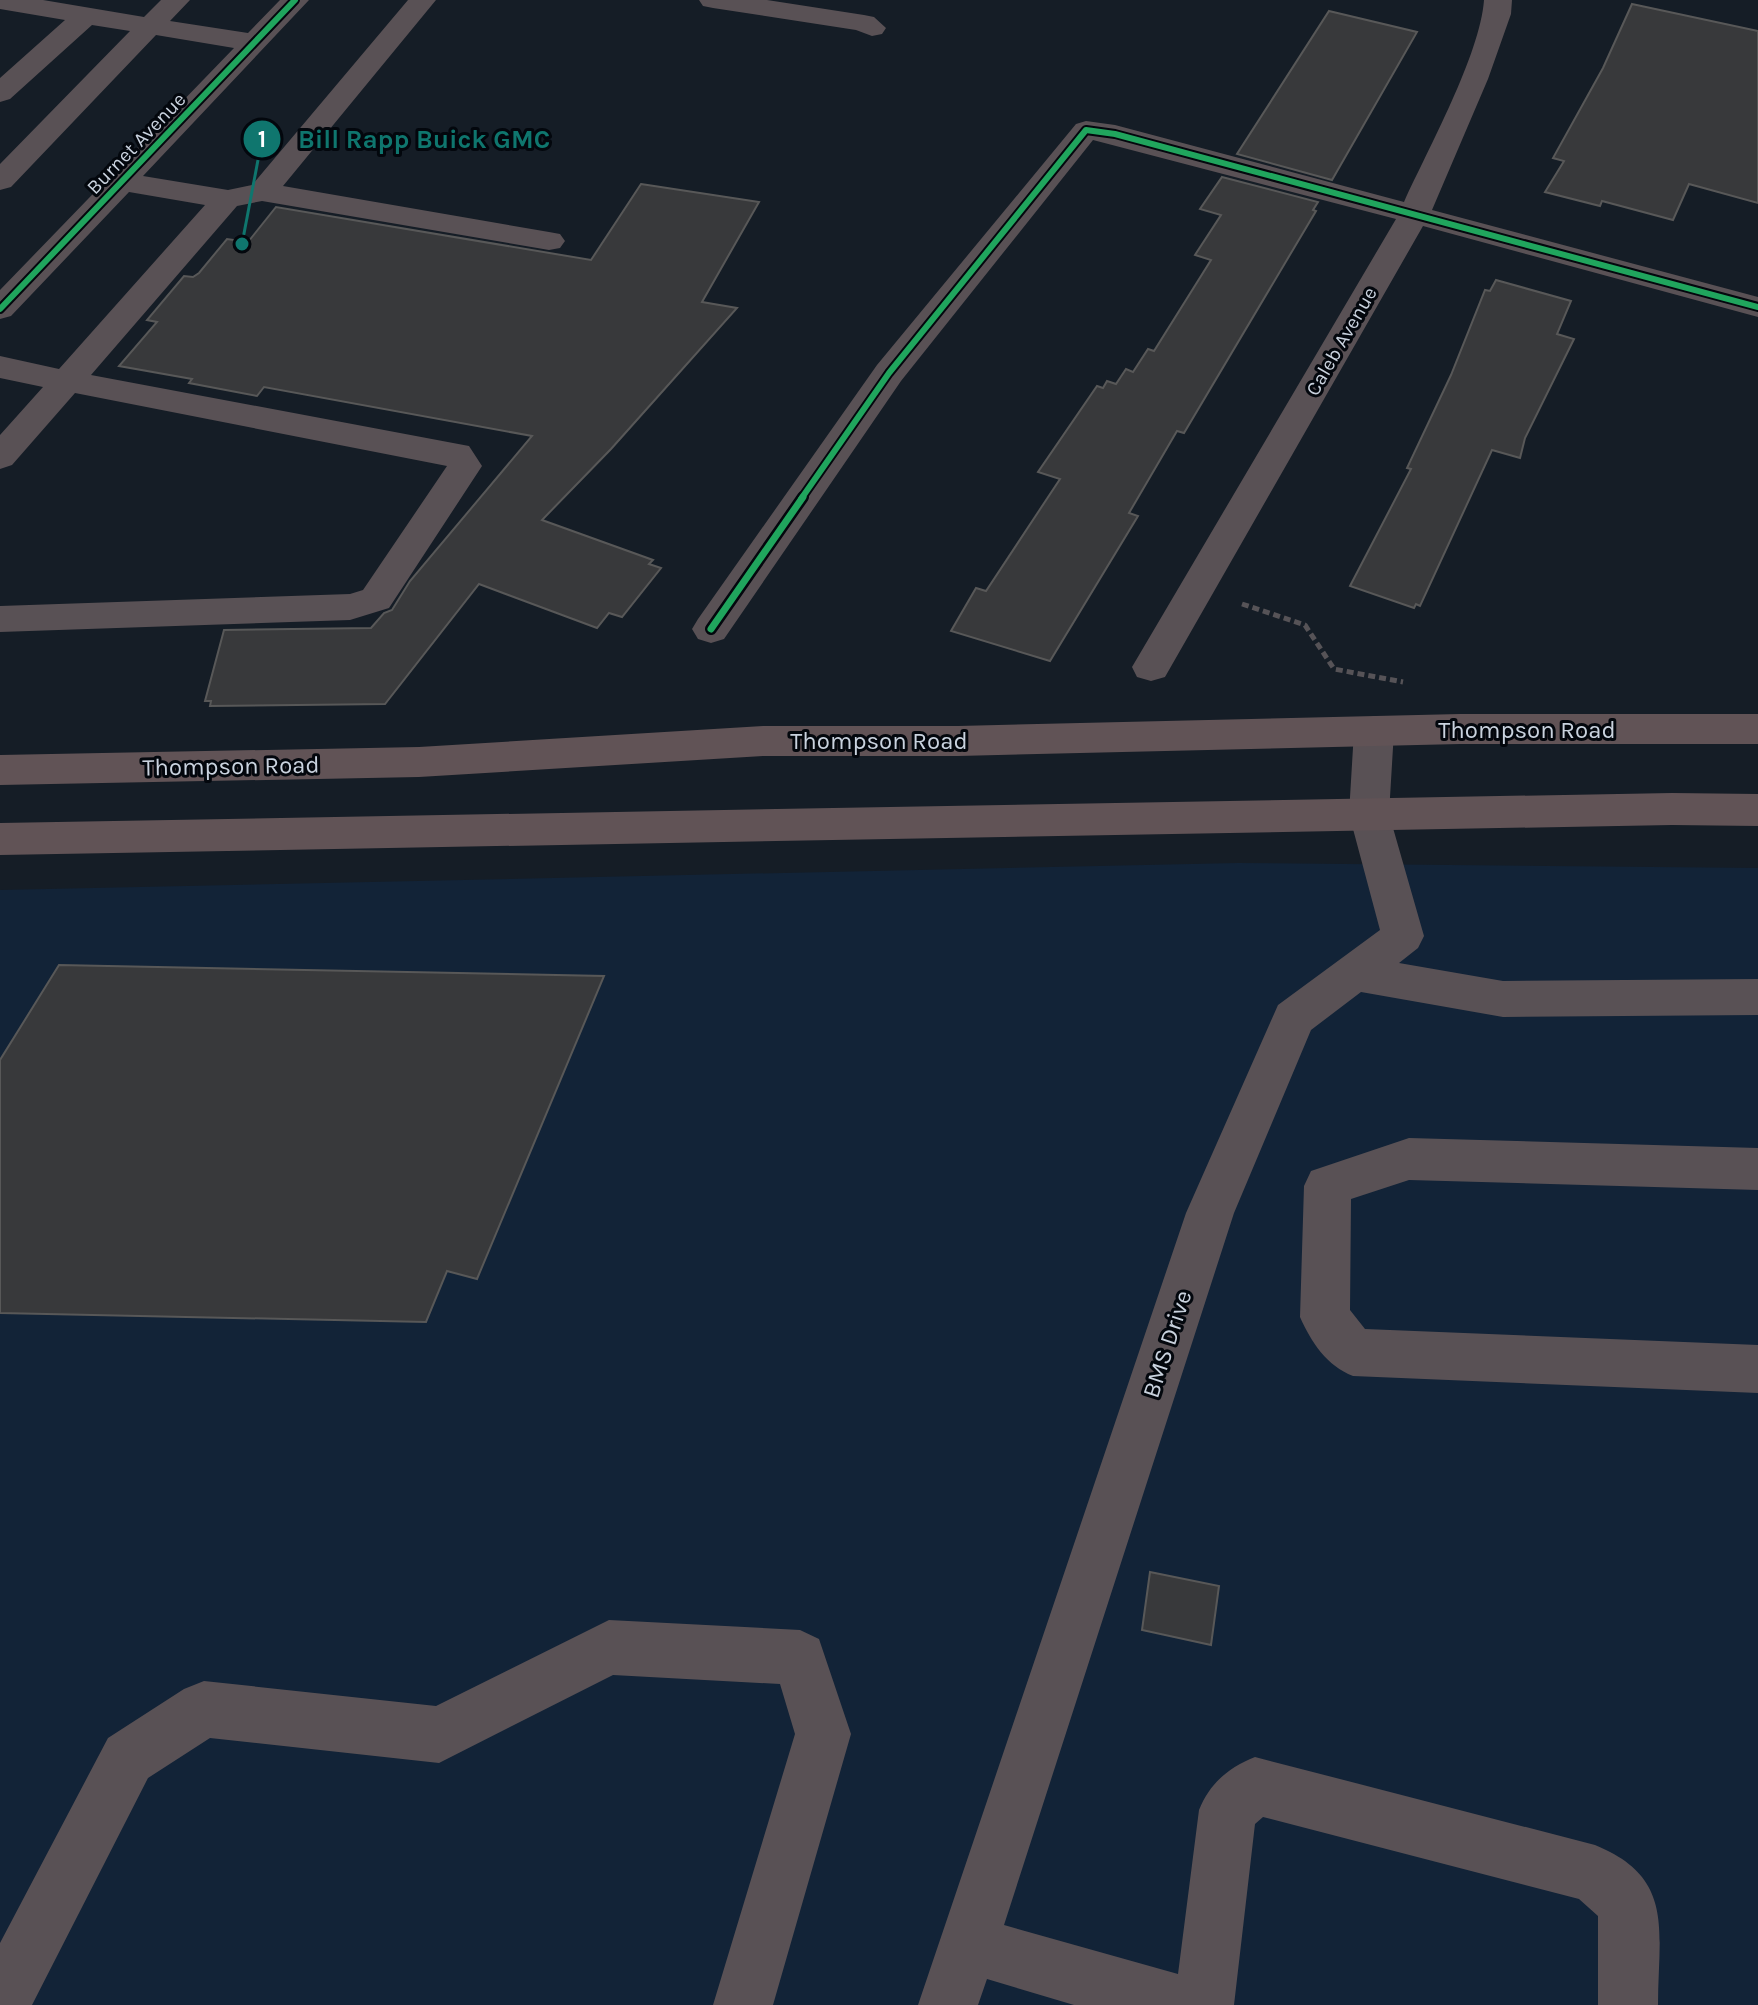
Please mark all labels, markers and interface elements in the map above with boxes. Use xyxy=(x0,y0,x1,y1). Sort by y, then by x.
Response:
street label: Burnet Avenue xyxy=(82,88,191,199)
callout: Bill Rapp Buick GMC xyxy=(242,114,566,164)
text: Bill Rapp Buick GMC xyxy=(298,124,550,155)
text: 1 xyxy=(258,125,266,153)
street label: Caleb Avenue xyxy=(1301,283,1382,400)
street label: Thompson Road xyxy=(1438,716,1616,744)
street label: Thompson Road xyxy=(790,727,968,755)
street label: Thompson Road xyxy=(142,750,320,782)
street label: BMS Drive xyxy=(1136,1287,1198,1401)

